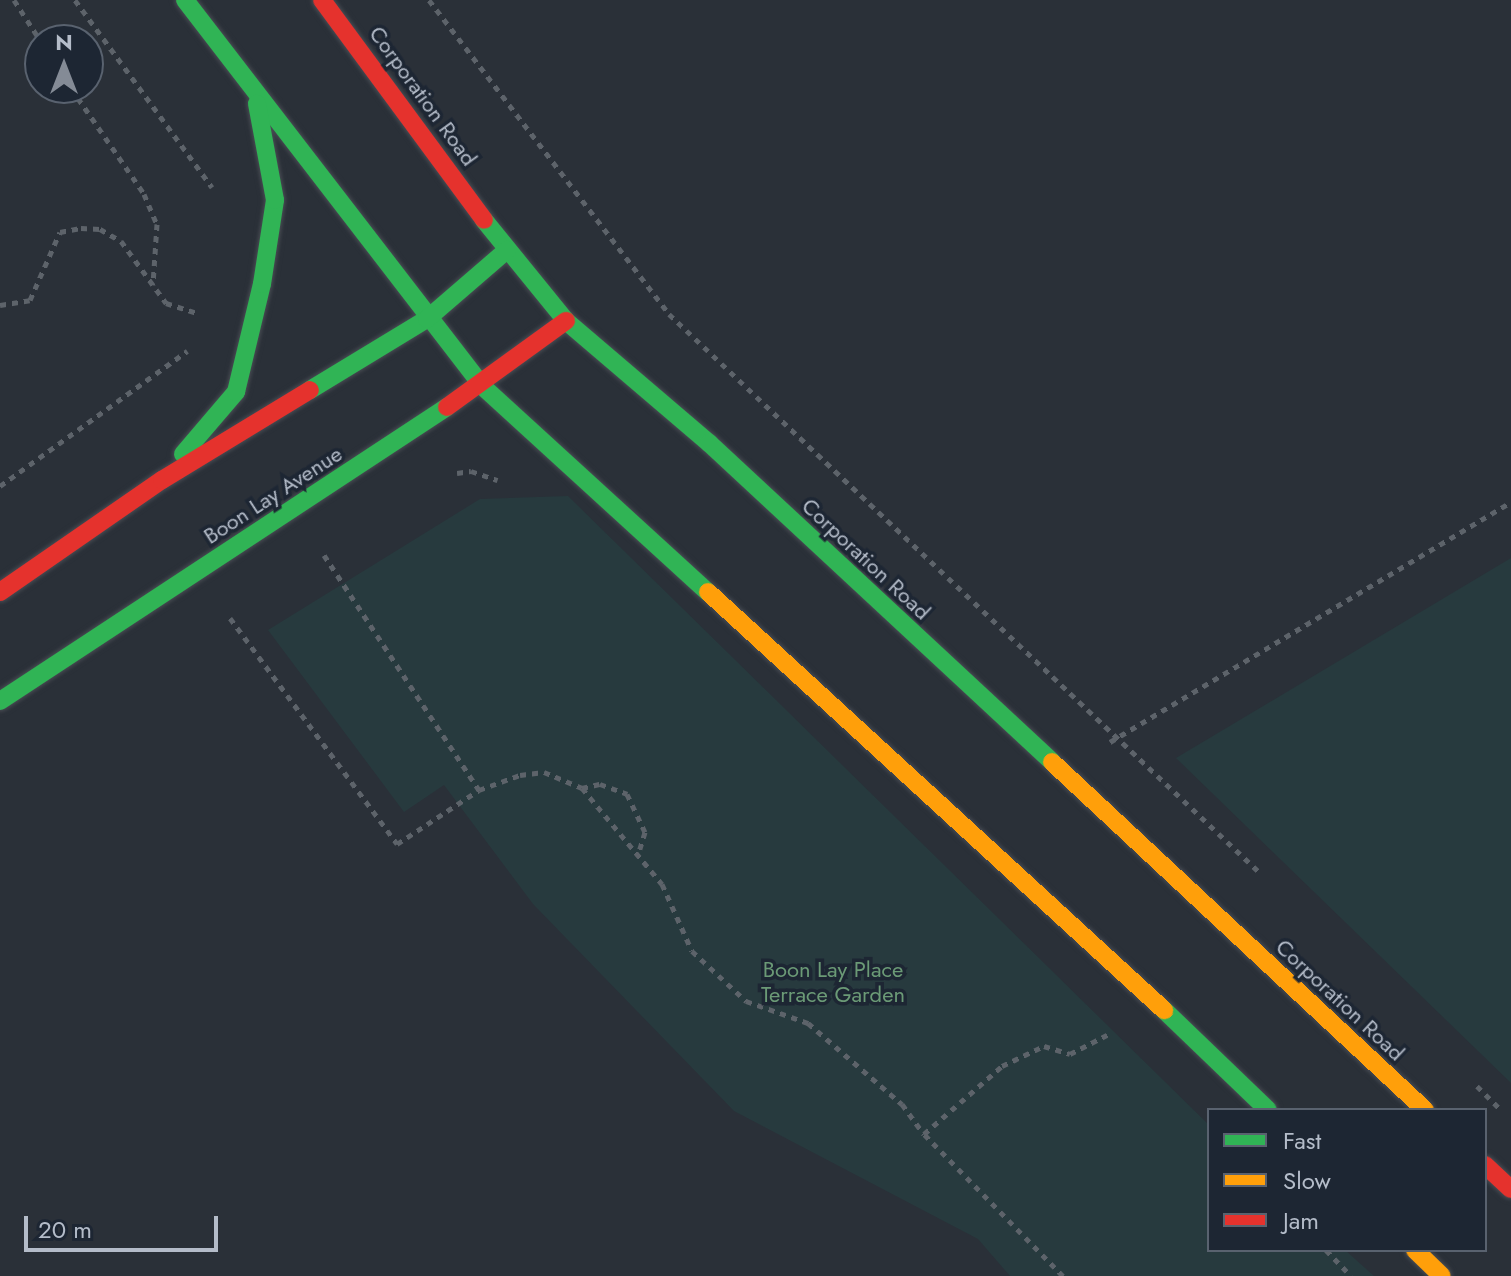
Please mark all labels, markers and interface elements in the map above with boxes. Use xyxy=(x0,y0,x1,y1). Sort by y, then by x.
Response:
street label: Corporation Road xyxy=(364,21,482,171)
north arrow xyxy=(24,24,104,104)
text: N xyxy=(55,26,73,58)
street label: Boon Lay Avenue xyxy=(199,440,347,550)
street label: Corporation Road xyxy=(796,493,936,625)
street label: Corporation Road xyxy=(1270,934,1410,1066)
park label: Boon Lay Place Terrace Garden xyxy=(761,956,905,1008)
legend xyxy=(1207,1108,1487,1252)
text: Fast xyxy=(1283,1123,1321,1158)
text: Slow xyxy=(1283,1163,1331,1198)
scale bar xyxy=(28,1200,222,1250)
text: Jam xyxy=(1283,1203,1319,1238)
text: 20 m xyxy=(38,1212,92,1247)

